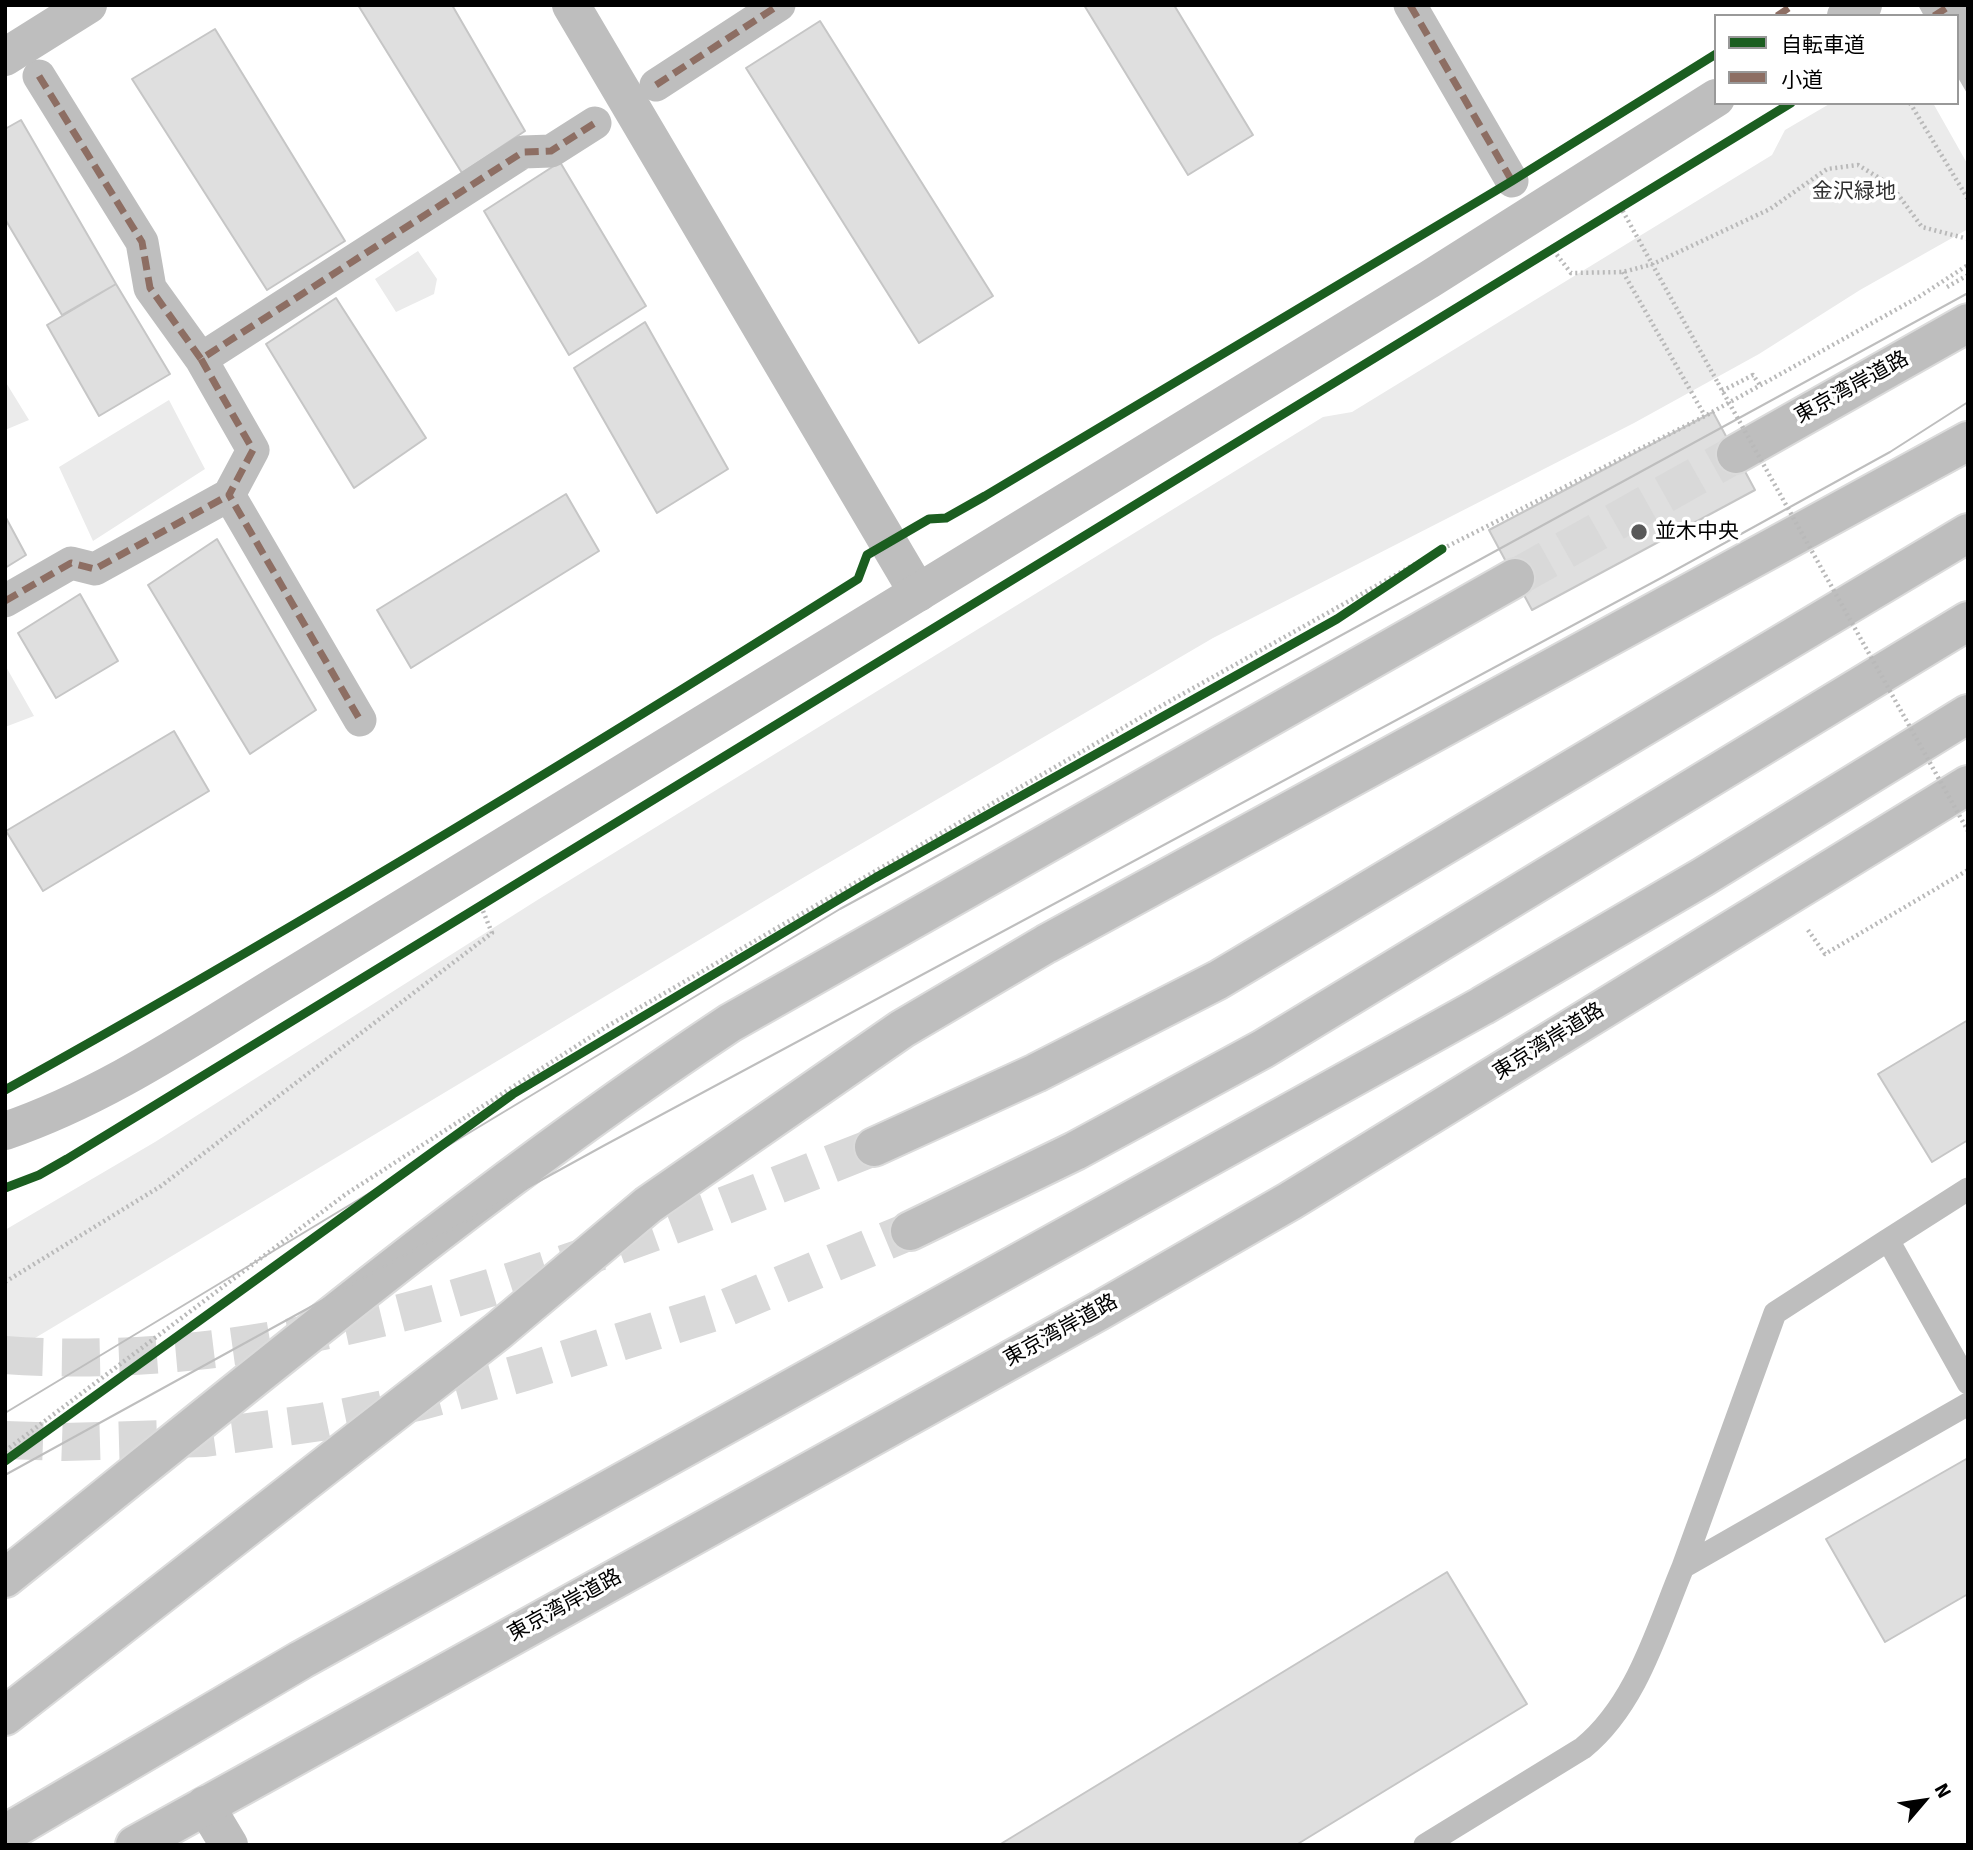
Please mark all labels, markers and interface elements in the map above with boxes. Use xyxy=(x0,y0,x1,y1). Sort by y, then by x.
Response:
legend xyxy=(1714,14,1959,105)
text: 自転車道 xyxy=(1781,32,1865,58)
text: 小道 xyxy=(1781,67,1823,93)
park label: 金沢緑地 xyxy=(1812,179,1896,205)
street label: 東京湾岸道路 xyxy=(1791,346,1913,430)
place label: 並木中央 xyxy=(1655,519,1739,545)
marker: 並木中央 xyxy=(1629,522,1649,542)
street label: 東京湾岸道路 xyxy=(1489,998,1609,1086)
street label: 東京湾岸道路 xyxy=(1000,1289,1122,1373)
street label: 東京湾岸道路 xyxy=(504,1564,626,1648)
north arrow xyxy=(1889,1766,1959,1836)
text: N xyxy=(1929,1779,1956,1802)

